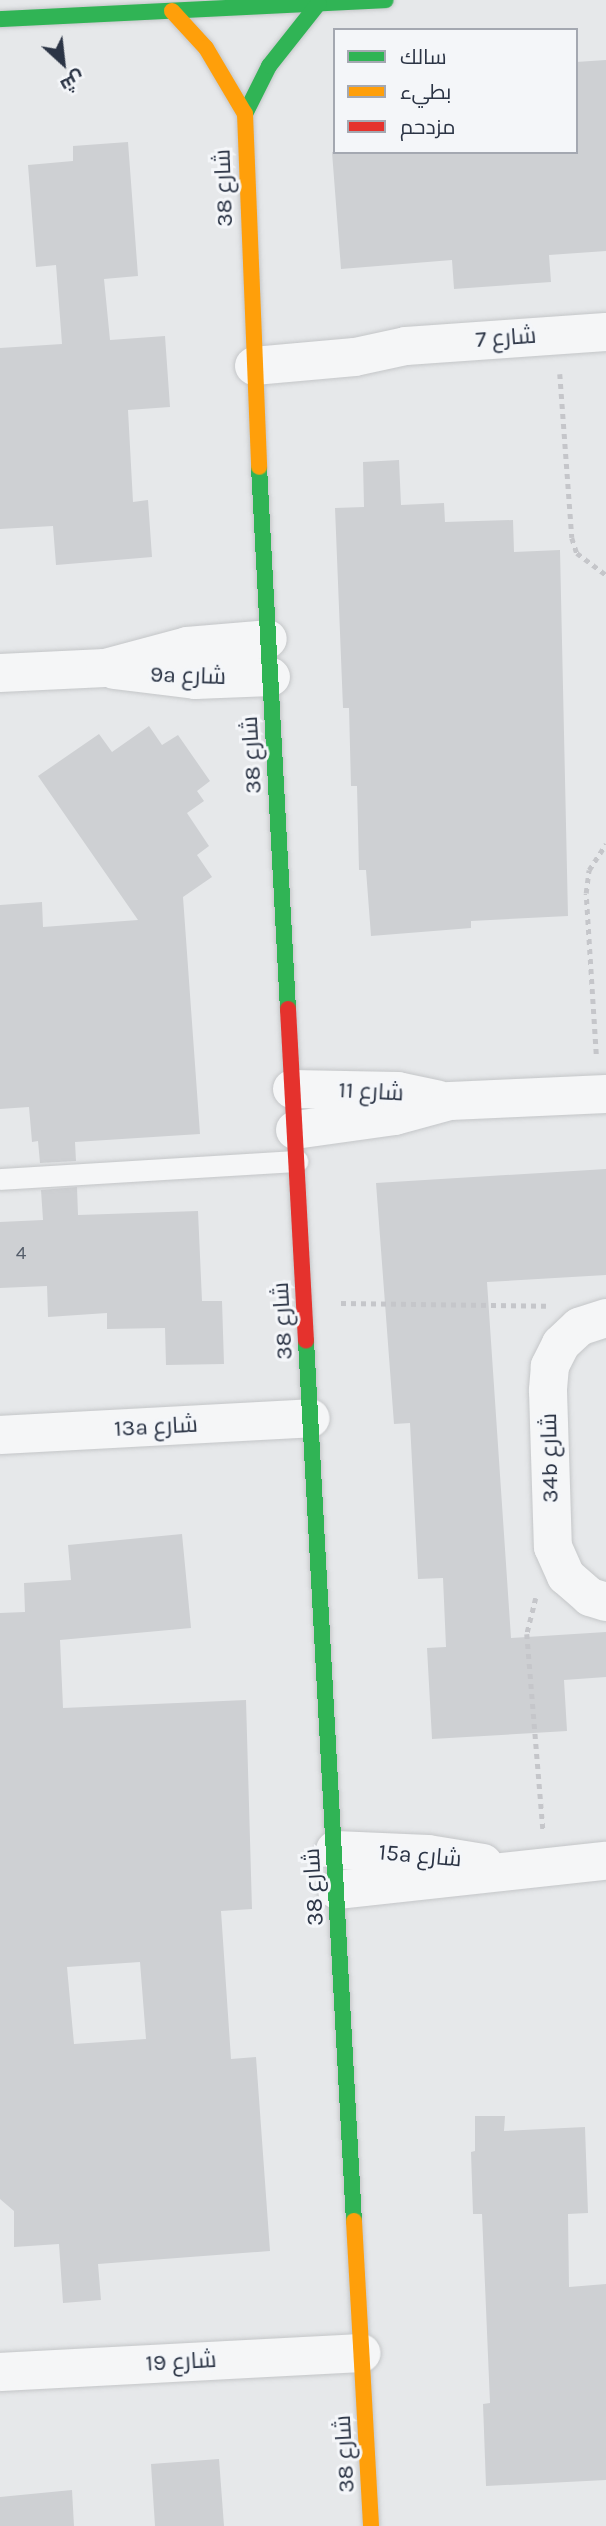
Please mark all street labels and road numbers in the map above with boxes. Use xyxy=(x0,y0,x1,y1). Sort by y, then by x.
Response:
street label: شارع 38 xyxy=(209,149,239,227)
street label: شارع 7 xyxy=(475,322,537,354)
street label: 9a شارع xyxy=(150,661,226,691)
street label: شارع 38 xyxy=(236,715,268,795)
street label: شارع 11 xyxy=(338,1077,404,1107)
street label: شارع 38 xyxy=(267,1281,299,1361)
street label: 13a شارع xyxy=(113,1411,199,1443)
street label: 34b شارع xyxy=(535,1413,565,1503)
street label: 15a شارع xyxy=(377,1839,463,1873)
street label: شارع 38 xyxy=(298,1847,330,1927)
street label: شارع 19 xyxy=(145,2346,217,2378)
street label: شارع 38 xyxy=(329,2414,361,2494)

